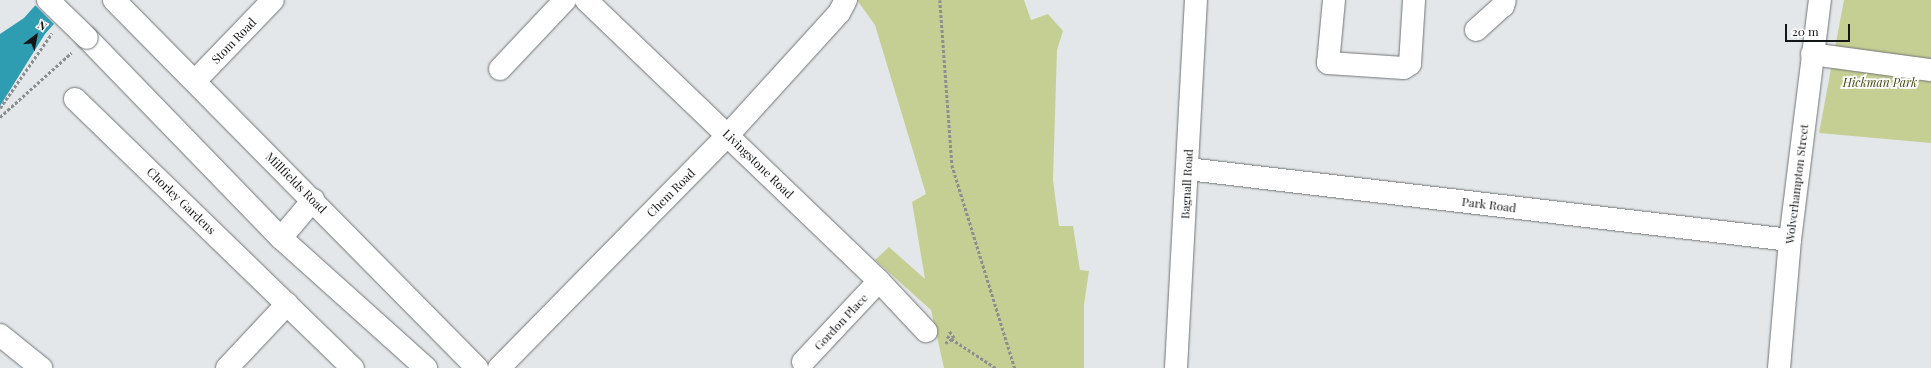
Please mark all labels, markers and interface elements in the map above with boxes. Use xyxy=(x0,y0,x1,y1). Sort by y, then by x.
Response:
street label: Stom Road xyxy=(209,15,259,67)
north arrow xyxy=(16,16,56,56)
scale bar xyxy=(1787,16,1852,42)
text: N xyxy=(35,17,50,34)
text: 20 m xyxy=(1792,23,1819,39)
park label: Hickman Park xyxy=(1843,76,1917,90)
street label: Wolverhampton Street xyxy=(1782,123,1812,245)
street label: Livingstone Road xyxy=(720,127,796,201)
street label: Bagnall Road xyxy=(1178,149,1196,219)
street label: Millfields Road xyxy=(263,150,329,216)
street label: Chorley Gardens xyxy=(144,164,218,238)
street label: Chem Road xyxy=(644,166,698,220)
street label: Park Road xyxy=(1461,195,1517,215)
street label: Gordon Place xyxy=(811,291,871,353)

